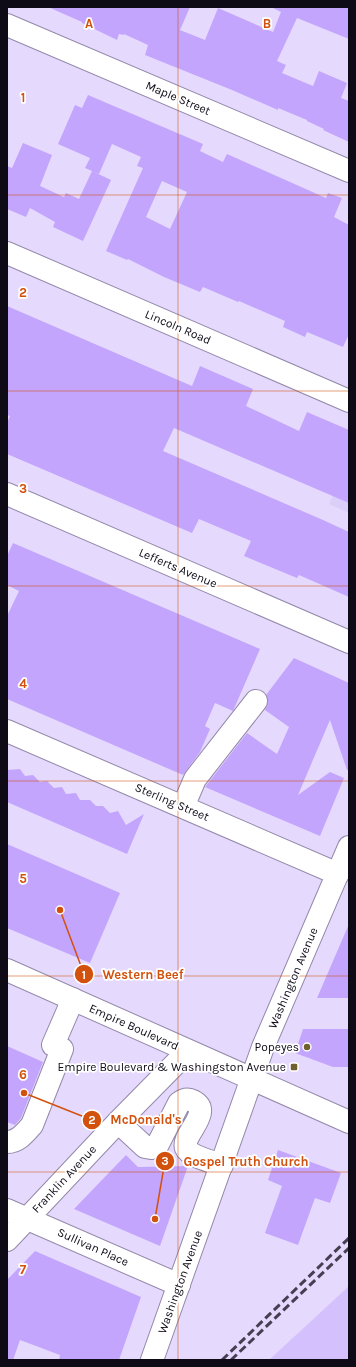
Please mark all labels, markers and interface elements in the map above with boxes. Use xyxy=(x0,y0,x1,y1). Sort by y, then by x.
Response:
text: A xyxy=(85,16,93,31)
text: B xyxy=(263,16,271,31)
street label: Maple Street xyxy=(143,78,213,118)
text: 1 xyxy=(21,90,25,105)
text: 2 xyxy=(19,285,27,300)
street label: Lincoln Road xyxy=(143,307,213,347)
text: 3 xyxy=(19,481,27,496)
street label: Lefferts Avenue xyxy=(137,545,219,591)
text: 4 xyxy=(19,676,27,691)
street label: Sterling Street xyxy=(133,780,212,824)
text: 5 xyxy=(19,871,27,886)
street label: Washington Avenue xyxy=(265,925,321,1031)
callout: Western Beef xyxy=(74,962,191,987)
text: Western Beef xyxy=(102,967,184,982)
text: 1 xyxy=(82,968,86,982)
street label: Empire Boulevard xyxy=(87,1001,181,1053)
place label: Popeyes xyxy=(255,1040,299,1054)
marker: Popeyes xyxy=(302,1042,312,1052)
place label: Empire Boulevard & Washingston Avenue xyxy=(57,1060,286,1074)
marker: Empire Boulevard & Washingston Avenue xyxy=(289,1062,299,1072)
text: 6 xyxy=(19,1067,27,1082)
callout: McDonald's xyxy=(82,1107,189,1132)
text: McDonald's xyxy=(110,1112,182,1127)
text: 2 xyxy=(88,1113,96,1127)
street label: Franklin Avenue xyxy=(29,1142,99,1216)
callout: Gospel Truth Church xyxy=(155,1149,316,1174)
text: 3 xyxy=(161,1154,169,1168)
text: Gospel Truth Church xyxy=(183,1154,309,1169)
street label: Sullivan Place xyxy=(55,1225,131,1269)
street label: Washington Avenue xyxy=(155,1229,205,1335)
text: 7 xyxy=(20,1262,27,1277)

